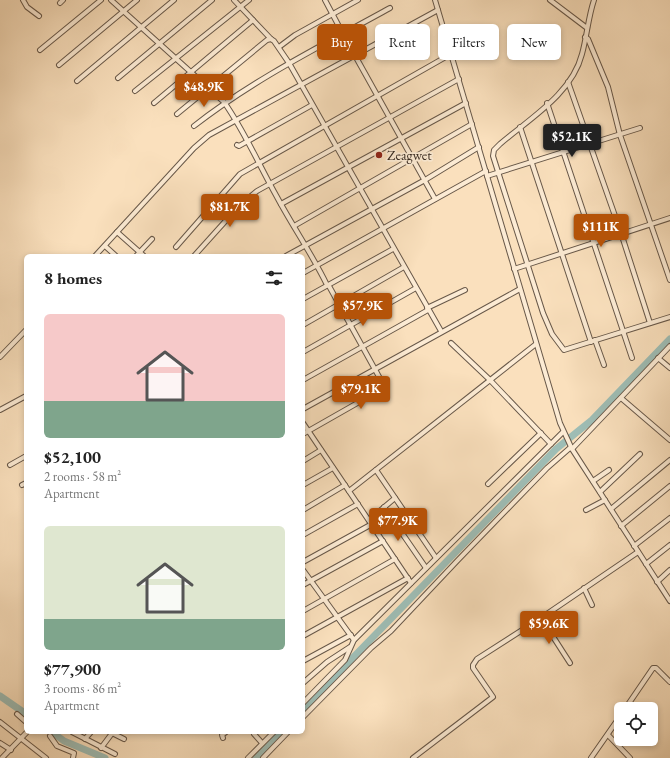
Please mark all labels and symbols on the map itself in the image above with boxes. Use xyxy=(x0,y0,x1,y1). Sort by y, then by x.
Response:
pin: $48.9K xyxy=(171,74,237,108)
pin: $52.1K xyxy=(539,124,605,158)
place label: Zeagwet xyxy=(387,146,432,164)
marker: Zeagwet xyxy=(374,150,384,160)
pin: $81.7K xyxy=(197,194,263,228)
pin: $111K xyxy=(573,214,629,248)
pin: $57.9K xyxy=(330,293,396,327)
pin: $79.1K xyxy=(328,376,394,410)
pin: $77.9K xyxy=(365,508,431,542)
pin: $59.6K xyxy=(516,611,582,645)

